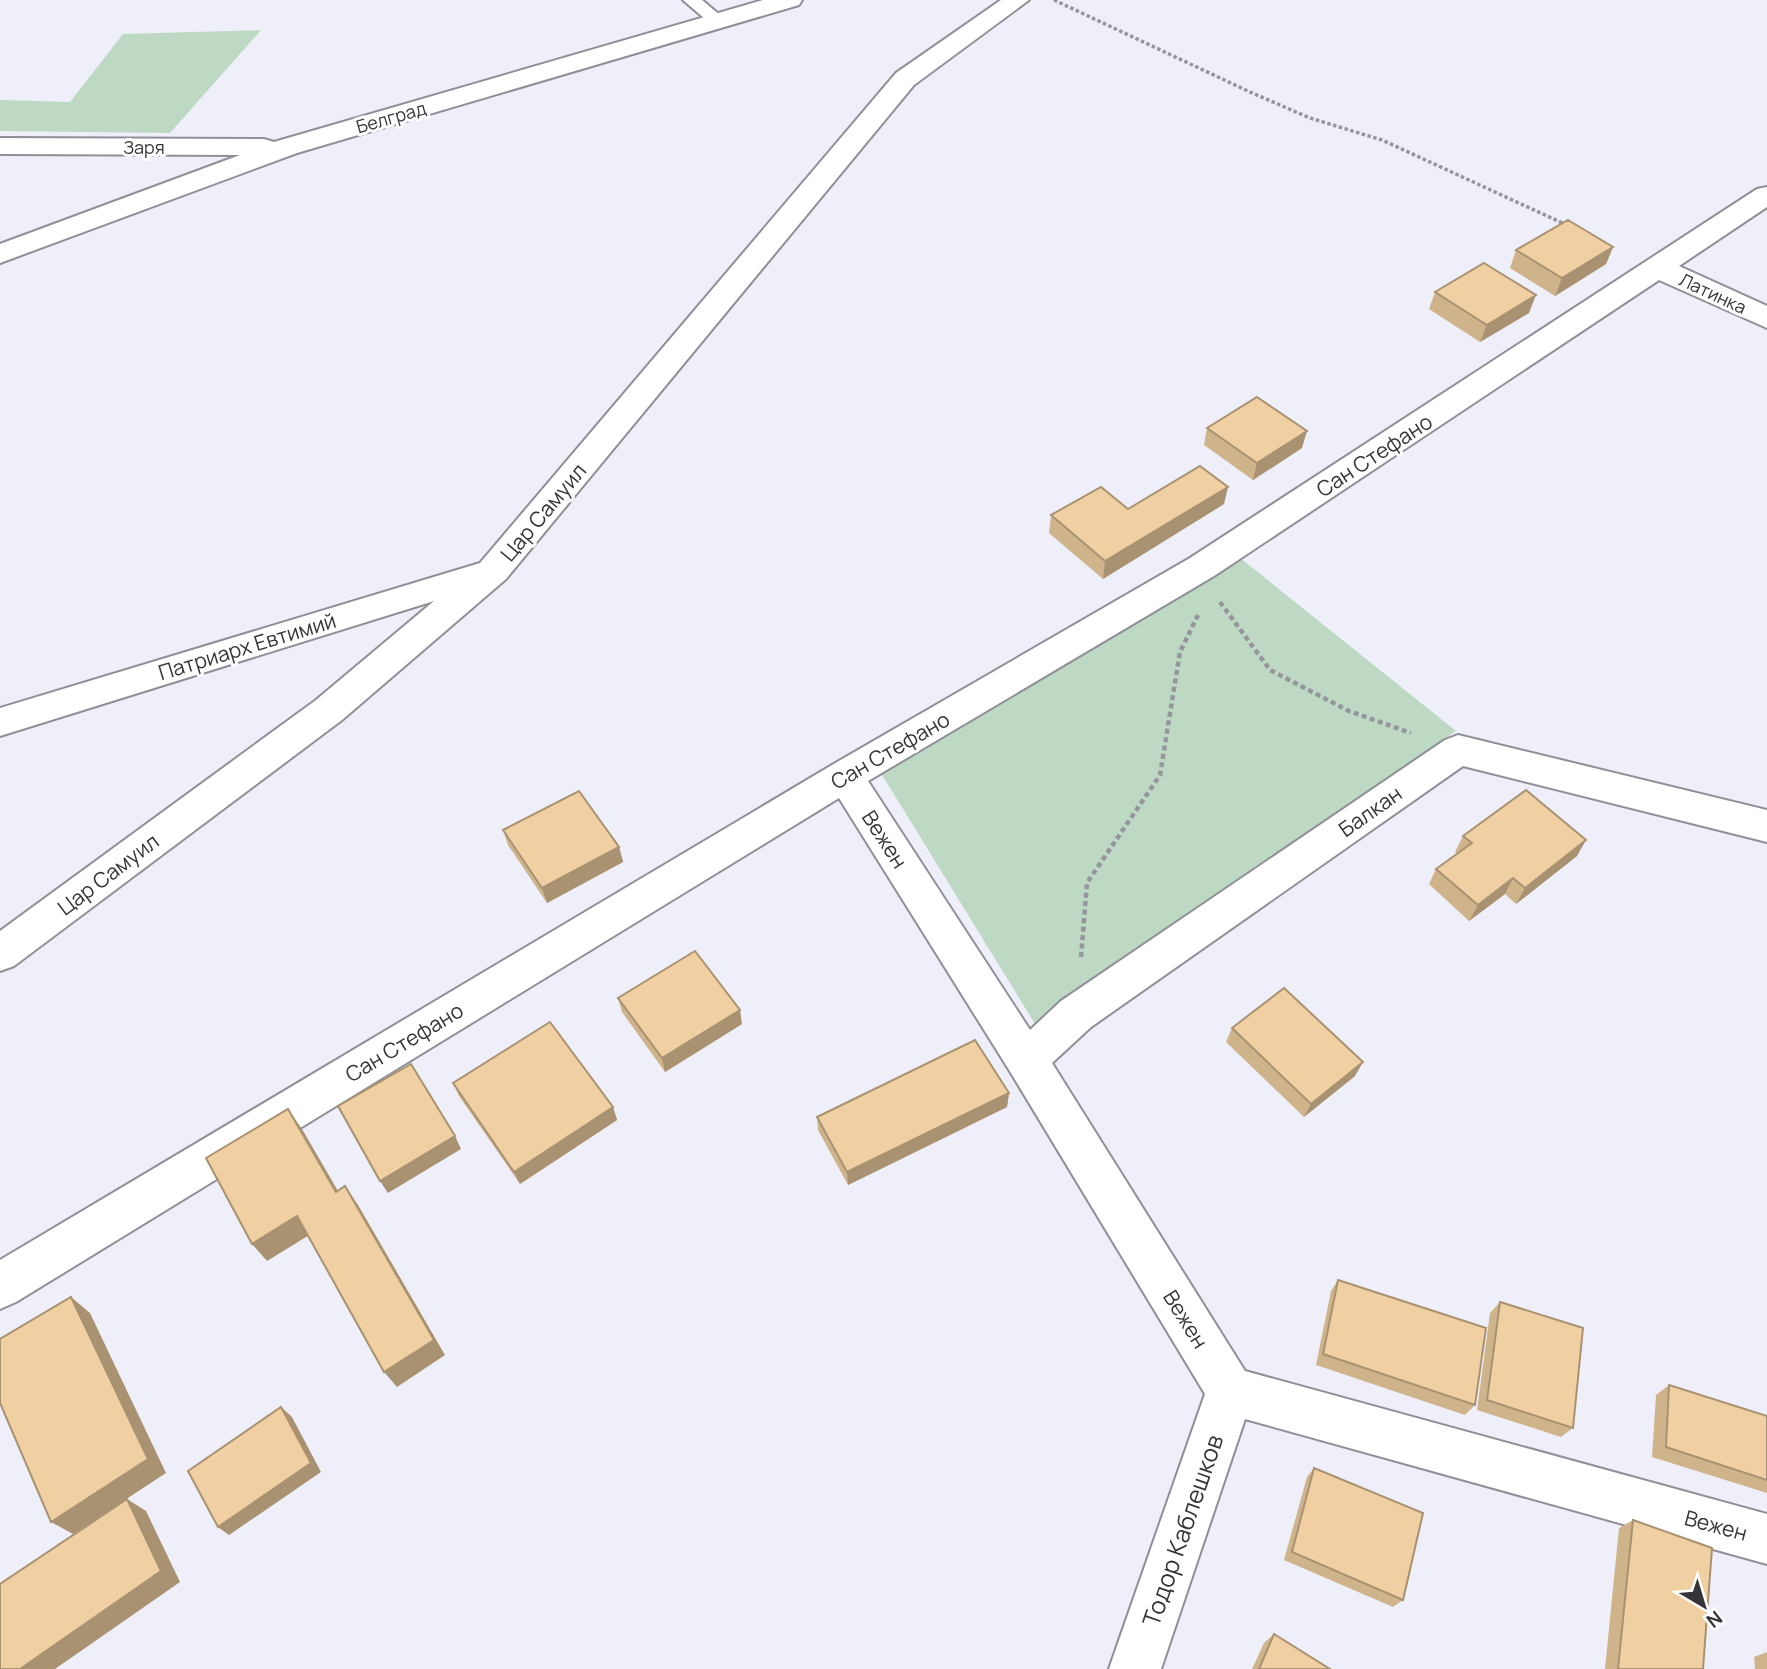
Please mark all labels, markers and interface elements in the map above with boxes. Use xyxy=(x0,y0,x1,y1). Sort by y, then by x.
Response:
street label: Белград xyxy=(353,96,429,138)
street label: Заря xyxy=(123,135,165,159)
street label: Латинка xyxy=(1676,267,1750,319)
street label: Сан Стефано xyxy=(1311,407,1437,503)
street label: Цар Самуил xyxy=(494,457,592,567)
street label: Патриарх Евтимий xyxy=(155,606,339,686)
street label: Сан Стефано xyxy=(825,705,955,795)
street label: Балкан xyxy=(1333,779,1407,843)
street label: Вежен xyxy=(856,805,914,873)
street label: Цар Самуил xyxy=(52,827,164,921)
street label: Сан Стефано xyxy=(340,996,468,1088)
street label: Вежен xyxy=(1157,1285,1215,1353)
street label: Тодор Каблешков xyxy=(1134,1430,1230,1630)
street label: Вежен xyxy=(1682,1503,1750,1547)
north arrow xyxy=(1669,1571,1739,1641)
text: N xyxy=(1701,1605,1728,1634)

